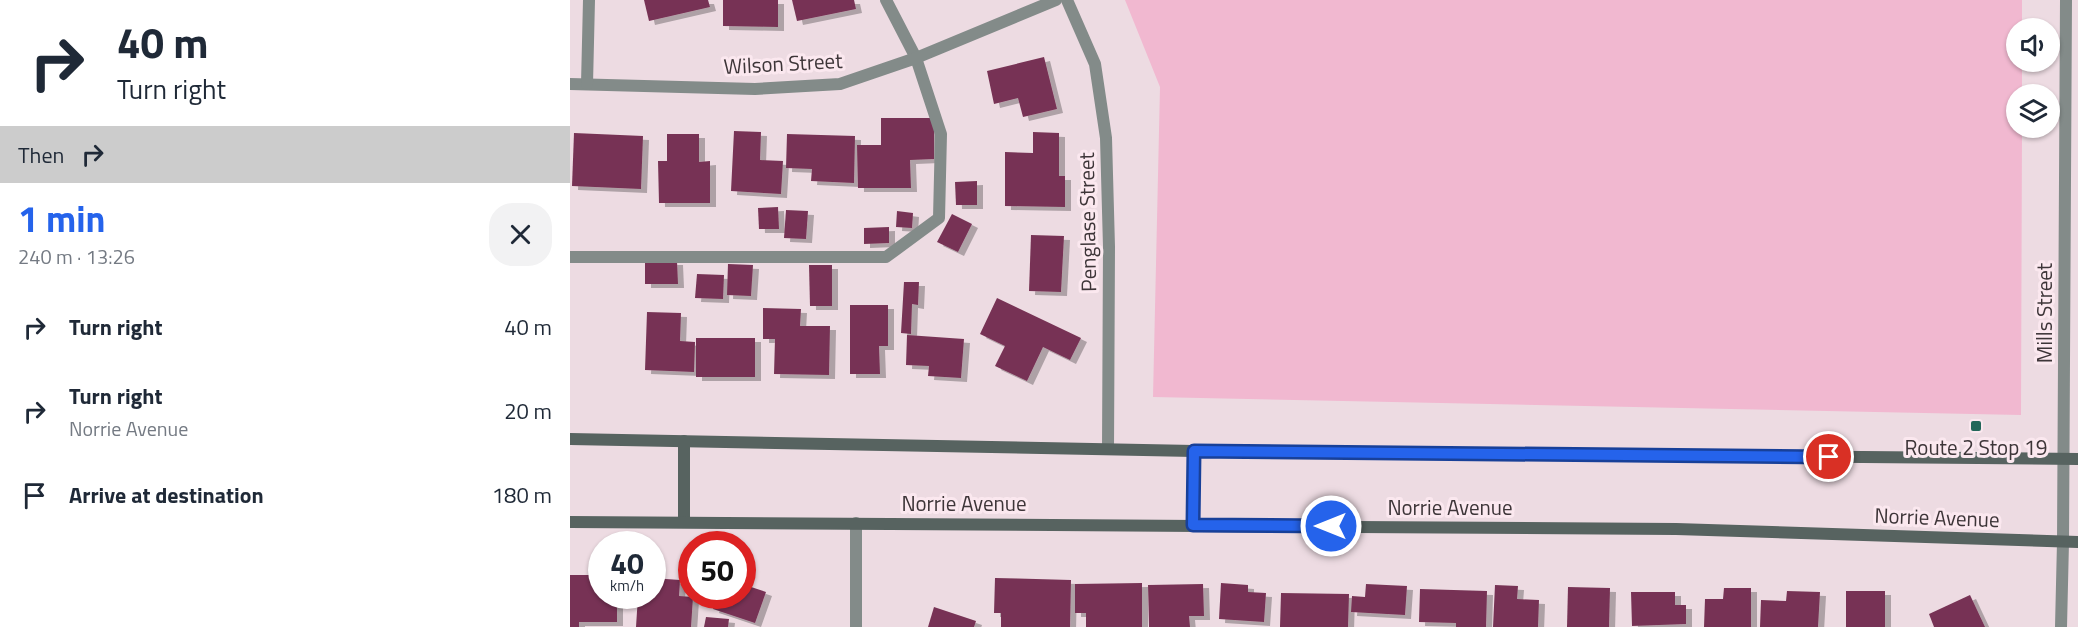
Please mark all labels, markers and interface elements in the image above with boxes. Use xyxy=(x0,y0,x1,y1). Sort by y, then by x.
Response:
text: 40 m xyxy=(117,10,209,74)
map controls xyxy=(2006,18,2060,138)
button: sound xyxy=(2006,18,2060,72)
icon: right xyxy=(18,24,96,102)
street label: Wilson Street xyxy=(723,44,844,82)
text: Turn right xyxy=(117,68,226,109)
button: layers xyxy=(2006,84,2060,138)
text: Then xyxy=(18,138,64,172)
icon: right xyxy=(76,138,109,171)
street label: Penglase Street xyxy=(1070,151,1104,292)
text: 1 min xyxy=(18,191,105,246)
button: close xyxy=(489,203,552,266)
text: 240 m · 13:26 xyxy=(18,241,135,272)
street label: Mills Street xyxy=(2028,262,2060,363)
text: Turn right xyxy=(69,310,163,344)
text: 40 m xyxy=(504,310,552,344)
icon: right xyxy=(18,311,51,344)
text: Turn right xyxy=(69,379,163,413)
text: 20 m xyxy=(504,394,552,428)
icon: right xyxy=(18,395,51,428)
text: Norrie Avenue xyxy=(69,413,188,444)
marker: Route 2 Stop 19 xyxy=(1969,419,1983,433)
pin xyxy=(1803,431,1854,482)
place label: Route 2 Stop 19 xyxy=(1905,431,2047,463)
icon: arrive xyxy=(1812,440,1845,473)
text: Arrive at destination xyxy=(69,478,264,512)
text: 180 m xyxy=(492,478,552,512)
icon: arrive xyxy=(18,479,51,512)
street label: Norrie Avenue xyxy=(901,487,1027,519)
street label: Norrie Avenue xyxy=(1387,491,1513,523)
position arrow xyxy=(1299,494,1363,558)
street label: Norrie Avenue xyxy=(1874,499,2000,535)
speed limit sign: 50 xyxy=(678,531,756,609)
text: 40 xyxy=(610,540,644,586)
text: km/h xyxy=(610,574,644,597)

